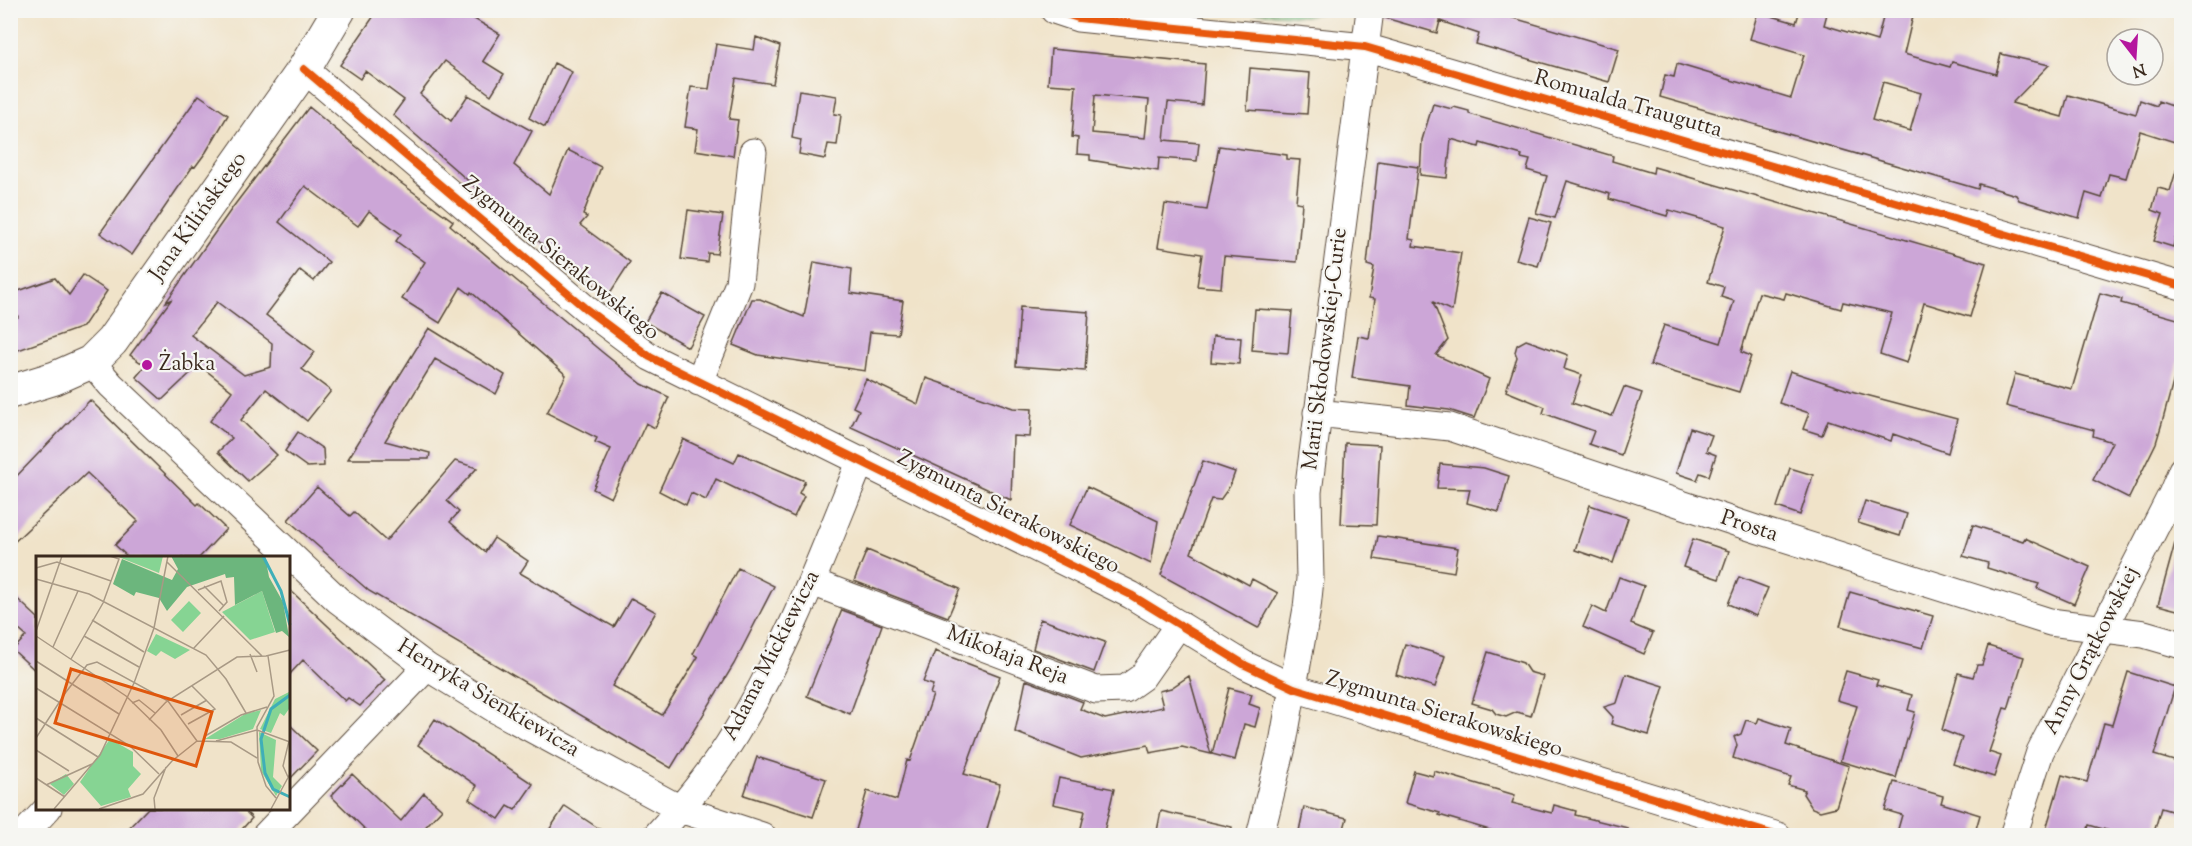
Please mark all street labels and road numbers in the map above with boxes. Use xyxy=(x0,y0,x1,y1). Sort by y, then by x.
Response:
street label: Romualda Traugutta xyxy=(1530,63,1726,147)
street label: Jana Kilińskiego xyxy=(142,146,256,289)
street label: Zygmunta Sierakowskiego xyxy=(454,169,666,349)
street label: Marii Skłodowskiej-Curie xyxy=(1295,226,1357,472)
street label: Zygmunta Sierakowskiego xyxy=(891,443,1125,583)
street label: Prosta xyxy=(1716,503,1782,551)
street label: Anny Grątkowskiej xyxy=(2036,561,2148,741)
street label: Adama Mickiewicza xyxy=(715,565,829,747)
street label: Mikołaja Reja xyxy=(941,618,1073,694)
street label: Henryka Sienkiewicza xyxy=(391,632,585,766)
street label: Zygmunta Sierakowskiego xyxy=(1322,664,1566,766)

